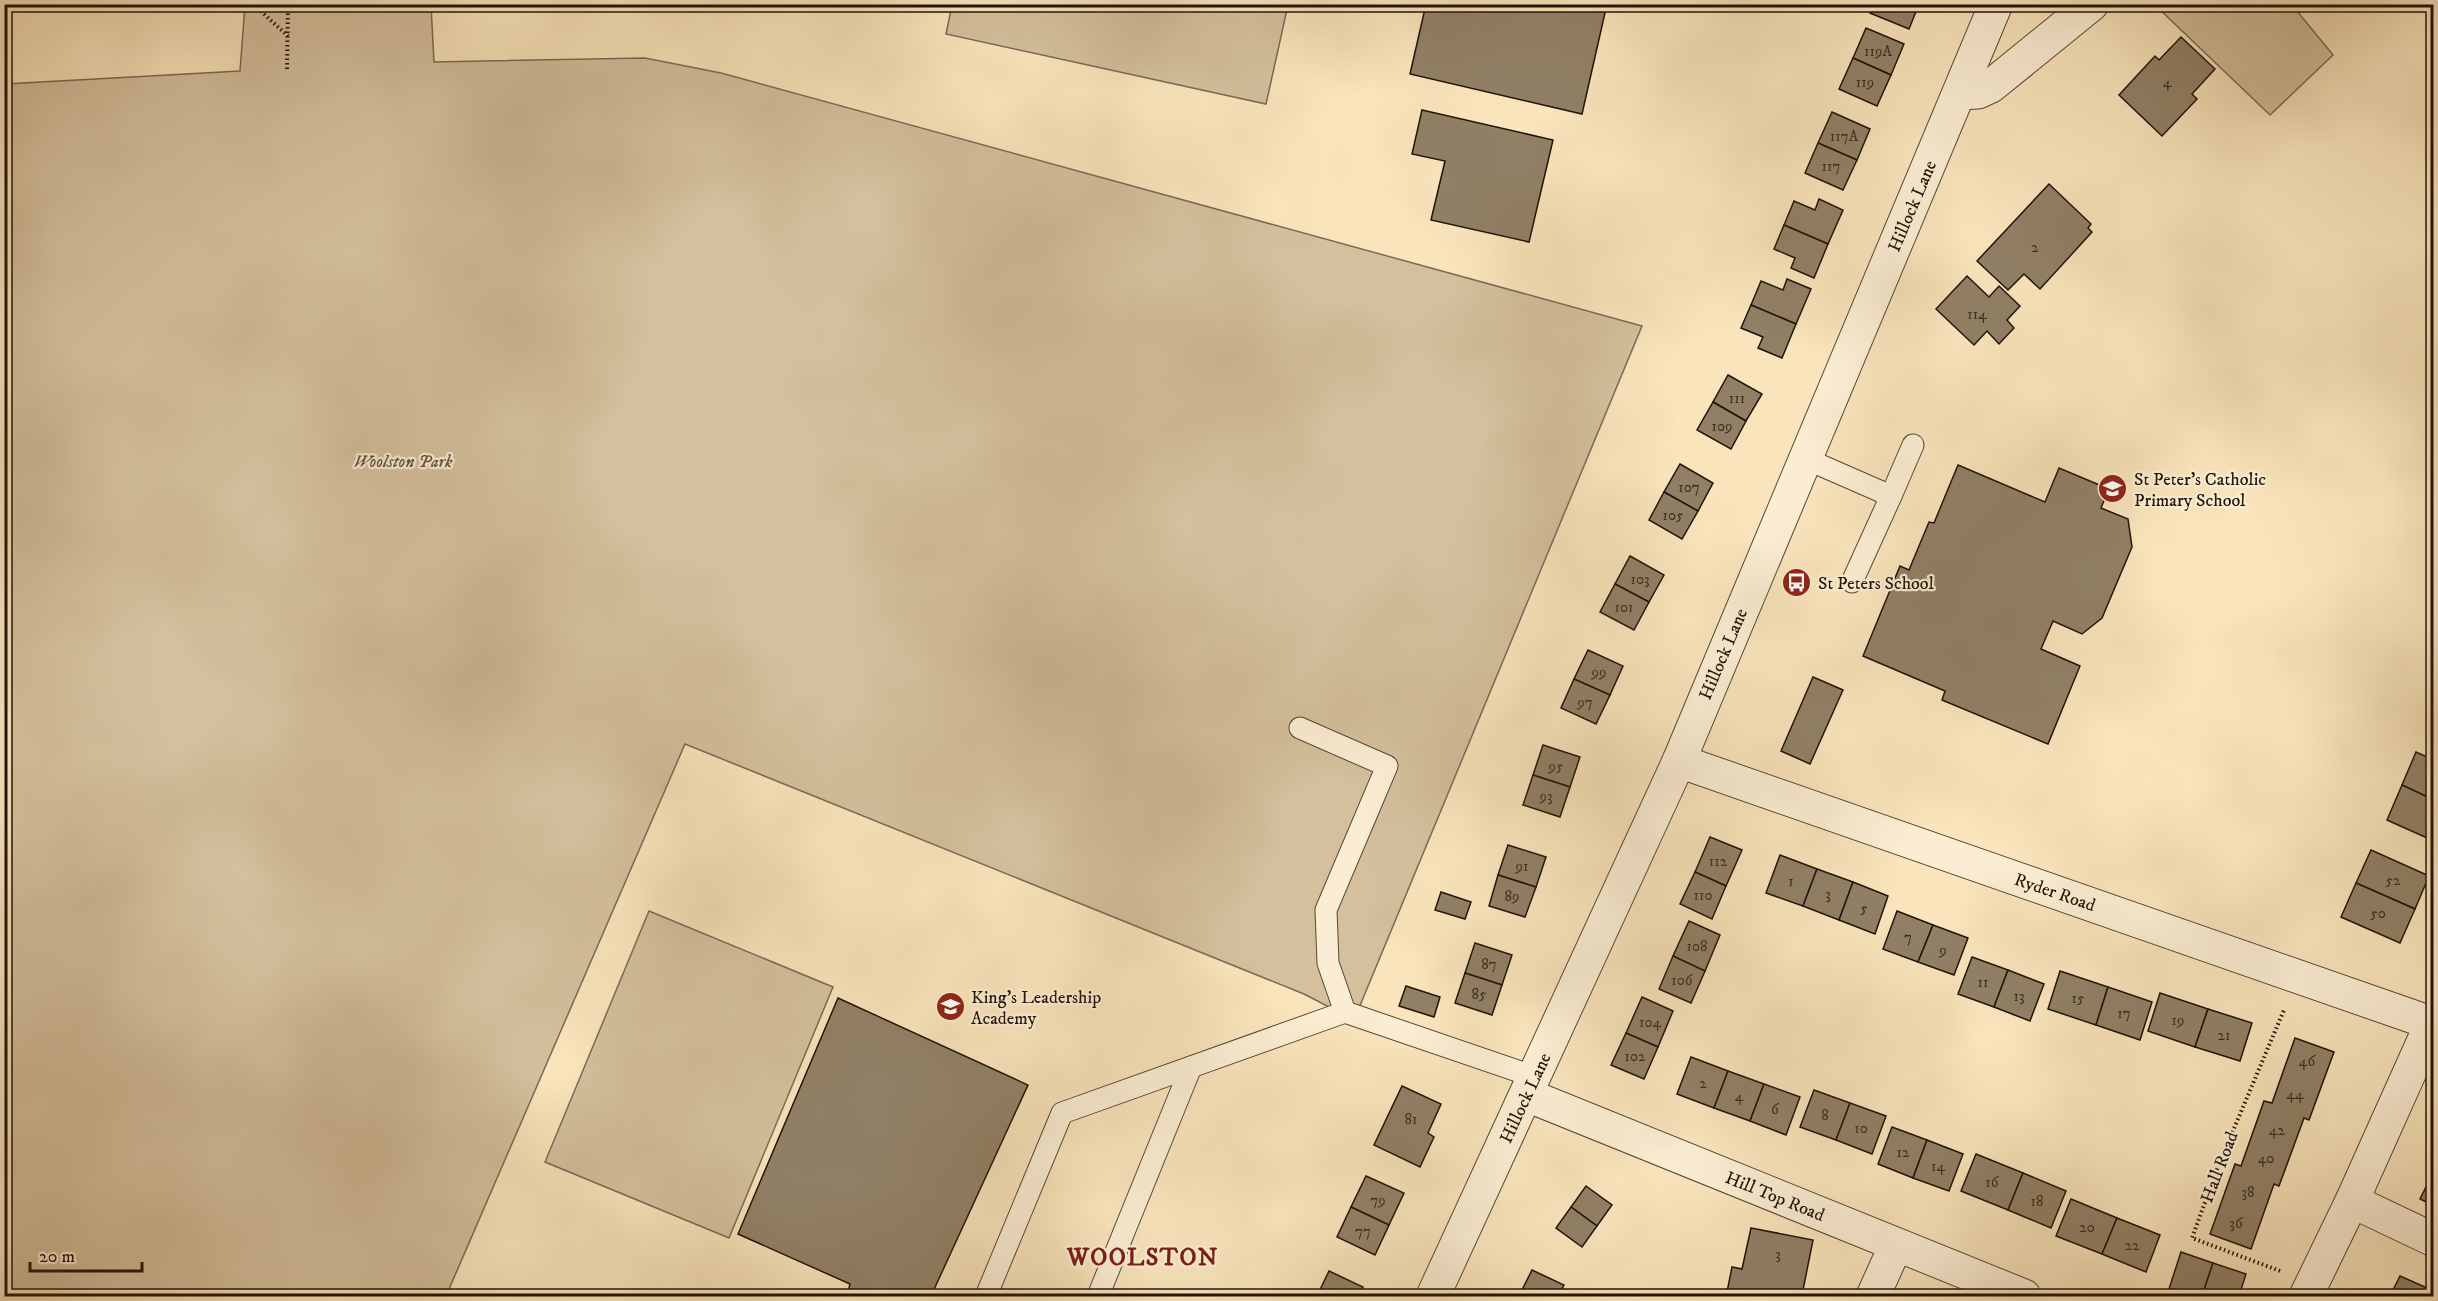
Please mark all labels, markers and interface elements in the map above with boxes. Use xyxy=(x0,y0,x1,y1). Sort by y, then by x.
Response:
house number: 119A xyxy=(1864,42,1892,61)
house number: 119 xyxy=(1856,73,1874,92)
house number: 4 xyxy=(2163,73,2172,92)
house number: 117A xyxy=(1830,127,1859,146)
house number: 117 xyxy=(1822,157,1841,176)
street label: Hillock Lane xyxy=(1884,157,1942,255)
house number: 2 xyxy=(2031,238,2039,257)
house number: 114 xyxy=(1967,305,1987,324)
house number: 111 xyxy=(1729,389,1745,408)
house number: 109 xyxy=(1711,417,1733,436)
park label: Woolston Park xyxy=(353,451,453,473)
place label: St Peter's Catholic Primary School xyxy=(2134,469,2266,512)
school or university icon: St Peter's Catholic Primary School xyxy=(2097,473,2129,505)
house number: 107 xyxy=(1678,478,1700,497)
house number: 105 xyxy=(1663,506,1684,525)
bus stop icon: St Peters School xyxy=(1781,567,1813,599)
house number: 103 xyxy=(1630,570,1650,589)
place label: St Peters School xyxy=(1818,573,1935,595)
house number: 101 xyxy=(1615,598,1633,617)
street label: Hillock Lane xyxy=(1695,605,1753,703)
house number: 99 xyxy=(1591,663,1606,682)
house number: 97 xyxy=(1576,693,1593,712)
house number: 95 xyxy=(1548,757,1564,776)
house number: 93 xyxy=(1538,787,1553,806)
house number: 112 xyxy=(1709,852,1728,871)
house number: 91 xyxy=(1515,857,1528,876)
street label: Ryder Road xyxy=(2011,869,2098,917)
house number: 52 xyxy=(2386,871,2401,890)
house number: 1 xyxy=(1788,872,1794,891)
house number: 3 xyxy=(1825,885,1831,904)
house number: 110 xyxy=(1693,886,1713,905)
house number: 89 xyxy=(1505,887,1520,906)
house number: 5 xyxy=(1860,899,1868,918)
house number: 50 xyxy=(2370,904,2386,923)
house number: 7 xyxy=(1904,928,1912,947)
house number: 108 xyxy=(1686,937,1708,956)
house number: 9 xyxy=(1938,941,1947,960)
house number: 87 xyxy=(1481,955,1497,974)
house number: 106 xyxy=(1671,971,1694,990)
house number: 11 xyxy=(1977,973,1989,992)
house number: 85 xyxy=(1472,985,1487,1004)
place label: King's Leadership Academy xyxy=(971,987,1101,1030)
house number: 13 xyxy=(2013,987,2025,1006)
house number: 15 xyxy=(2072,989,2085,1008)
school or university icon: King's Leadership Academy xyxy=(934,991,966,1023)
house number: 17 xyxy=(2117,1004,2131,1023)
house number: 19 xyxy=(2172,1011,2184,1030)
house number: 104 xyxy=(1639,1013,1661,1032)
house number: 21 xyxy=(2218,1026,2230,1045)
house number: 102 xyxy=(1625,1047,1646,1066)
street label: Hillock Lane xyxy=(1495,1050,1556,1147)
house number: 46 xyxy=(2299,1052,2316,1071)
house number: 2 xyxy=(1699,1074,1707,1093)
house number: 44 xyxy=(2286,1085,2304,1104)
house number: 4 xyxy=(1735,1087,1744,1106)
house number: 6 xyxy=(1771,1100,1780,1119)
house number: 8 xyxy=(1821,1106,1829,1125)
house number: 81 xyxy=(1404,1110,1418,1129)
house number: 10 xyxy=(1854,1119,1868,1138)
house number: 42 xyxy=(2269,1121,2286,1140)
street label: Hall Road xyxy=(2196,1129,2244,1206)
house number: 12 xyxy=(1897,1143,1910,1162)
house number: 40 xyxy=(2258,1149,2274,1168)
house number: 14 xyxy=(1931,1157,1945,1176)
street label: Hill Top Road xyxy=(1722,1167,1827,1227)
house number: 16 xyxy=(1985,1173,2000,1192)
house number: 38 xyxy=(2241,1183,2255,1202)
house number: 79 xyxy=(1370,1191,1386,1210)
house number: 18 xyxy=(2030,1192,2044,1211)
house number: 36 xyxy=(2229,1214,2244,1233)
house number: 20 xyxy=(2079,1218,2095,1237)
house number: 77 xyxy=(1355,1222,1371,1241)
scale bar xyxy=(30,1235,142,1273)
house number: 22 xyxy=(2125,1236,2140,1255)
district label: WOOLSTON xyxy=(1066,1243,1219,1273)
house number: 3 xyxy=(1775,1245,1781,1264)
text: 20 m xyxy=(39,1246,75,1268)

